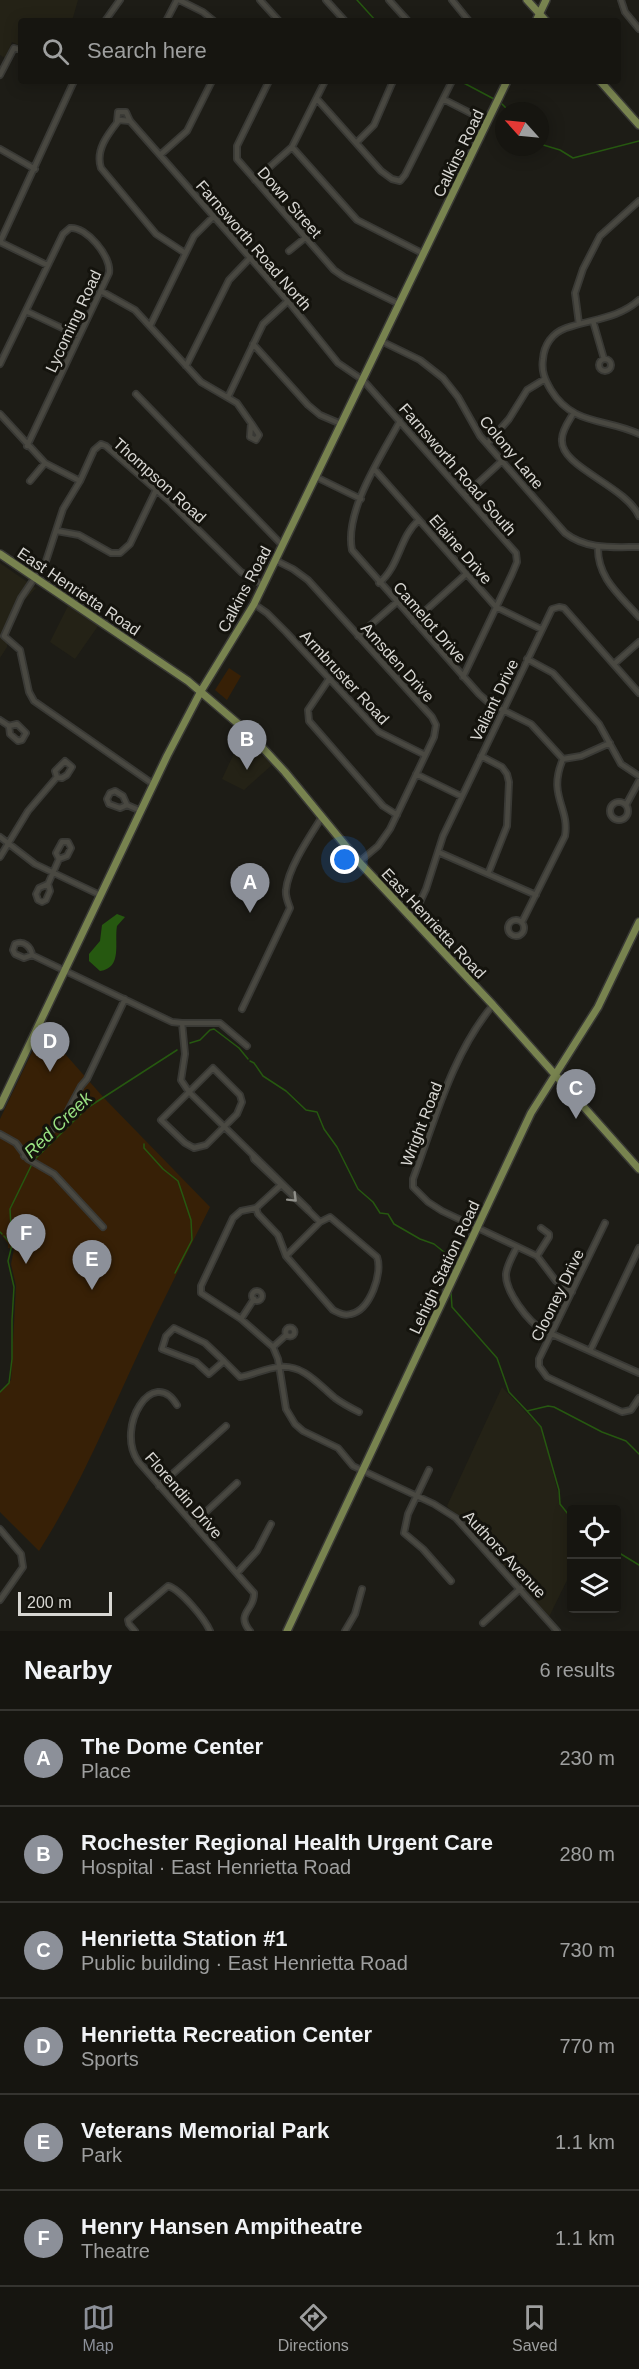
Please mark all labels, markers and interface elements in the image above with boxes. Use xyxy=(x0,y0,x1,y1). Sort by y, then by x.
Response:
search box xyxy=(18,18,621,84)
icon: search xyxy=(39,35,72,68)
text: Search here xyxy=(87,38,207,63)
north arrow xyxy=(495,102,549,156)
street label: Calkins Road xyxy=(430,107,487,200)
street label: Down Street xyxy=(254,164,325,242)
street label: Farnsworth Road North xyxy=(193,177,315,314)
street label: Lycoming Road xyxy=(42,268,105,375)
street label: Farnsworth Road South xyxy=(396,400,519,539)
street label: Colony Lane xyxy=(476,412,547,492)
street label: Thompson Road xyxy=(110,434,209,526)
street label: Elaine Drive xyxy=(426,511,495,588)
street label: Calkins Road xyxy=(215,543,274,635)
street label: East Henrietta Road xyxy=(14,544,143,639)
street label: Camelot Drive xyxy=(390,579,469,666)
street label: Amsden Drive xyxy=(358,619,438,705)
street label: Armbruster Road xyxy=(297,627,392,728)
street label: Valiant Drive xyxy=(467,656,522,744)
pin: B xyxy=(228,720,266,770)
your location xyxy=(330,845,359,874)
pin: A xyxy=(230,864,270,913)
street label: East Henrietta Road xyxy=(378,865,489,982)
pin: D xyxy=(31,1022,70,1072)
pin: C xyxy=(556,1070,596,1119)
street label: Wright Road xyxy=(398,1080,445,1169)
water label: Red Creek xyxy=(20,1087,97,1162)
one-way arrow xyxy=(286,1190,297,1201)
street label: Lehigh Station Road xyxy=(406,1198,483,1337)
pin: F xyxy=(6,1214,46,1264)
pin: E xyxy=(72,1240,112,1290)
street label: Clooney Drive xyxy=(528,1246,587,1344)
street label: Florendin Drive xyxy=(142,1449,226,1542)
map controls xyxy=(567,1505,621,1613)
button: locate xyxy=(567,1505,621,1559)
street label: Authors Avenue xyxy=(460,1507,549,1601)
button: layers xyxy=(567,1559,621,1613)
scale bar xyxy=(18,1589,112,1616)
text: 200 m xyxy=(27,1594,71,1611)
text: Nearby xyxy=(24,1655,112,1685)
text: 6 results xyxy=(539,1659,615,1681)
text: The Dome Center xyxy=(81,1734,263,1759)
text: A xyxy=(36,1747,51,1769)
text: 230 m xyxy=(559,1747,615,1769)
text: Place xyxy=(81,1760,131,1782)
text: Rochester Regional Health Urgent Care xyxy=(81,1830,493,1855)
text: B xyxy=(36,1843,51,1865)
text: 280 m xyxy=(559,1843,615,1865)
text: Hospital · East Henrietta Road xyxy=(81,1856,351,1878)
text: Henrietta Station #1 xyxy=(81,1926,288,1951)
text: C xyxy=(36,1939,51,1961)
text: 730 m xyxy=(559,1939,615,1961)
text: Public building · East Henrietta Road xyxy=(81,1952,408,1974)
text: Henrietta Recreation Center xyxy=(81,2022,372,2047)
text: D xyxy=(36,2035,51,2057)
text: 770 m xyxy=(559,2035,615,2057)
text: Sports xyxy=(81,2048,139,2070)
text: Veterans Memorial Park xyxy=(81,2118,329,2143)
text: E xyxy=(37,2131,50,2153)
text: 1.1 km xyxy=(555,2131,615,2153)
text: Park xyxy=(81,2144,122,2166)
text: Henry Hansen Ampitheatre xyxy=(81,2214,363,2239)
text: F xyxy=(37,2227,50,2249)
text: 1.1 km xyxy=(555,2227,615,2249)
text: Theatre xyxy=(81,2240,150,2262)
tab: Map xyxy=(82,2301,115,2355)
tab: Directions xyxy=(278,2301,349,2355)
tab: Saved xyxy=(512,2301,557,2355)

